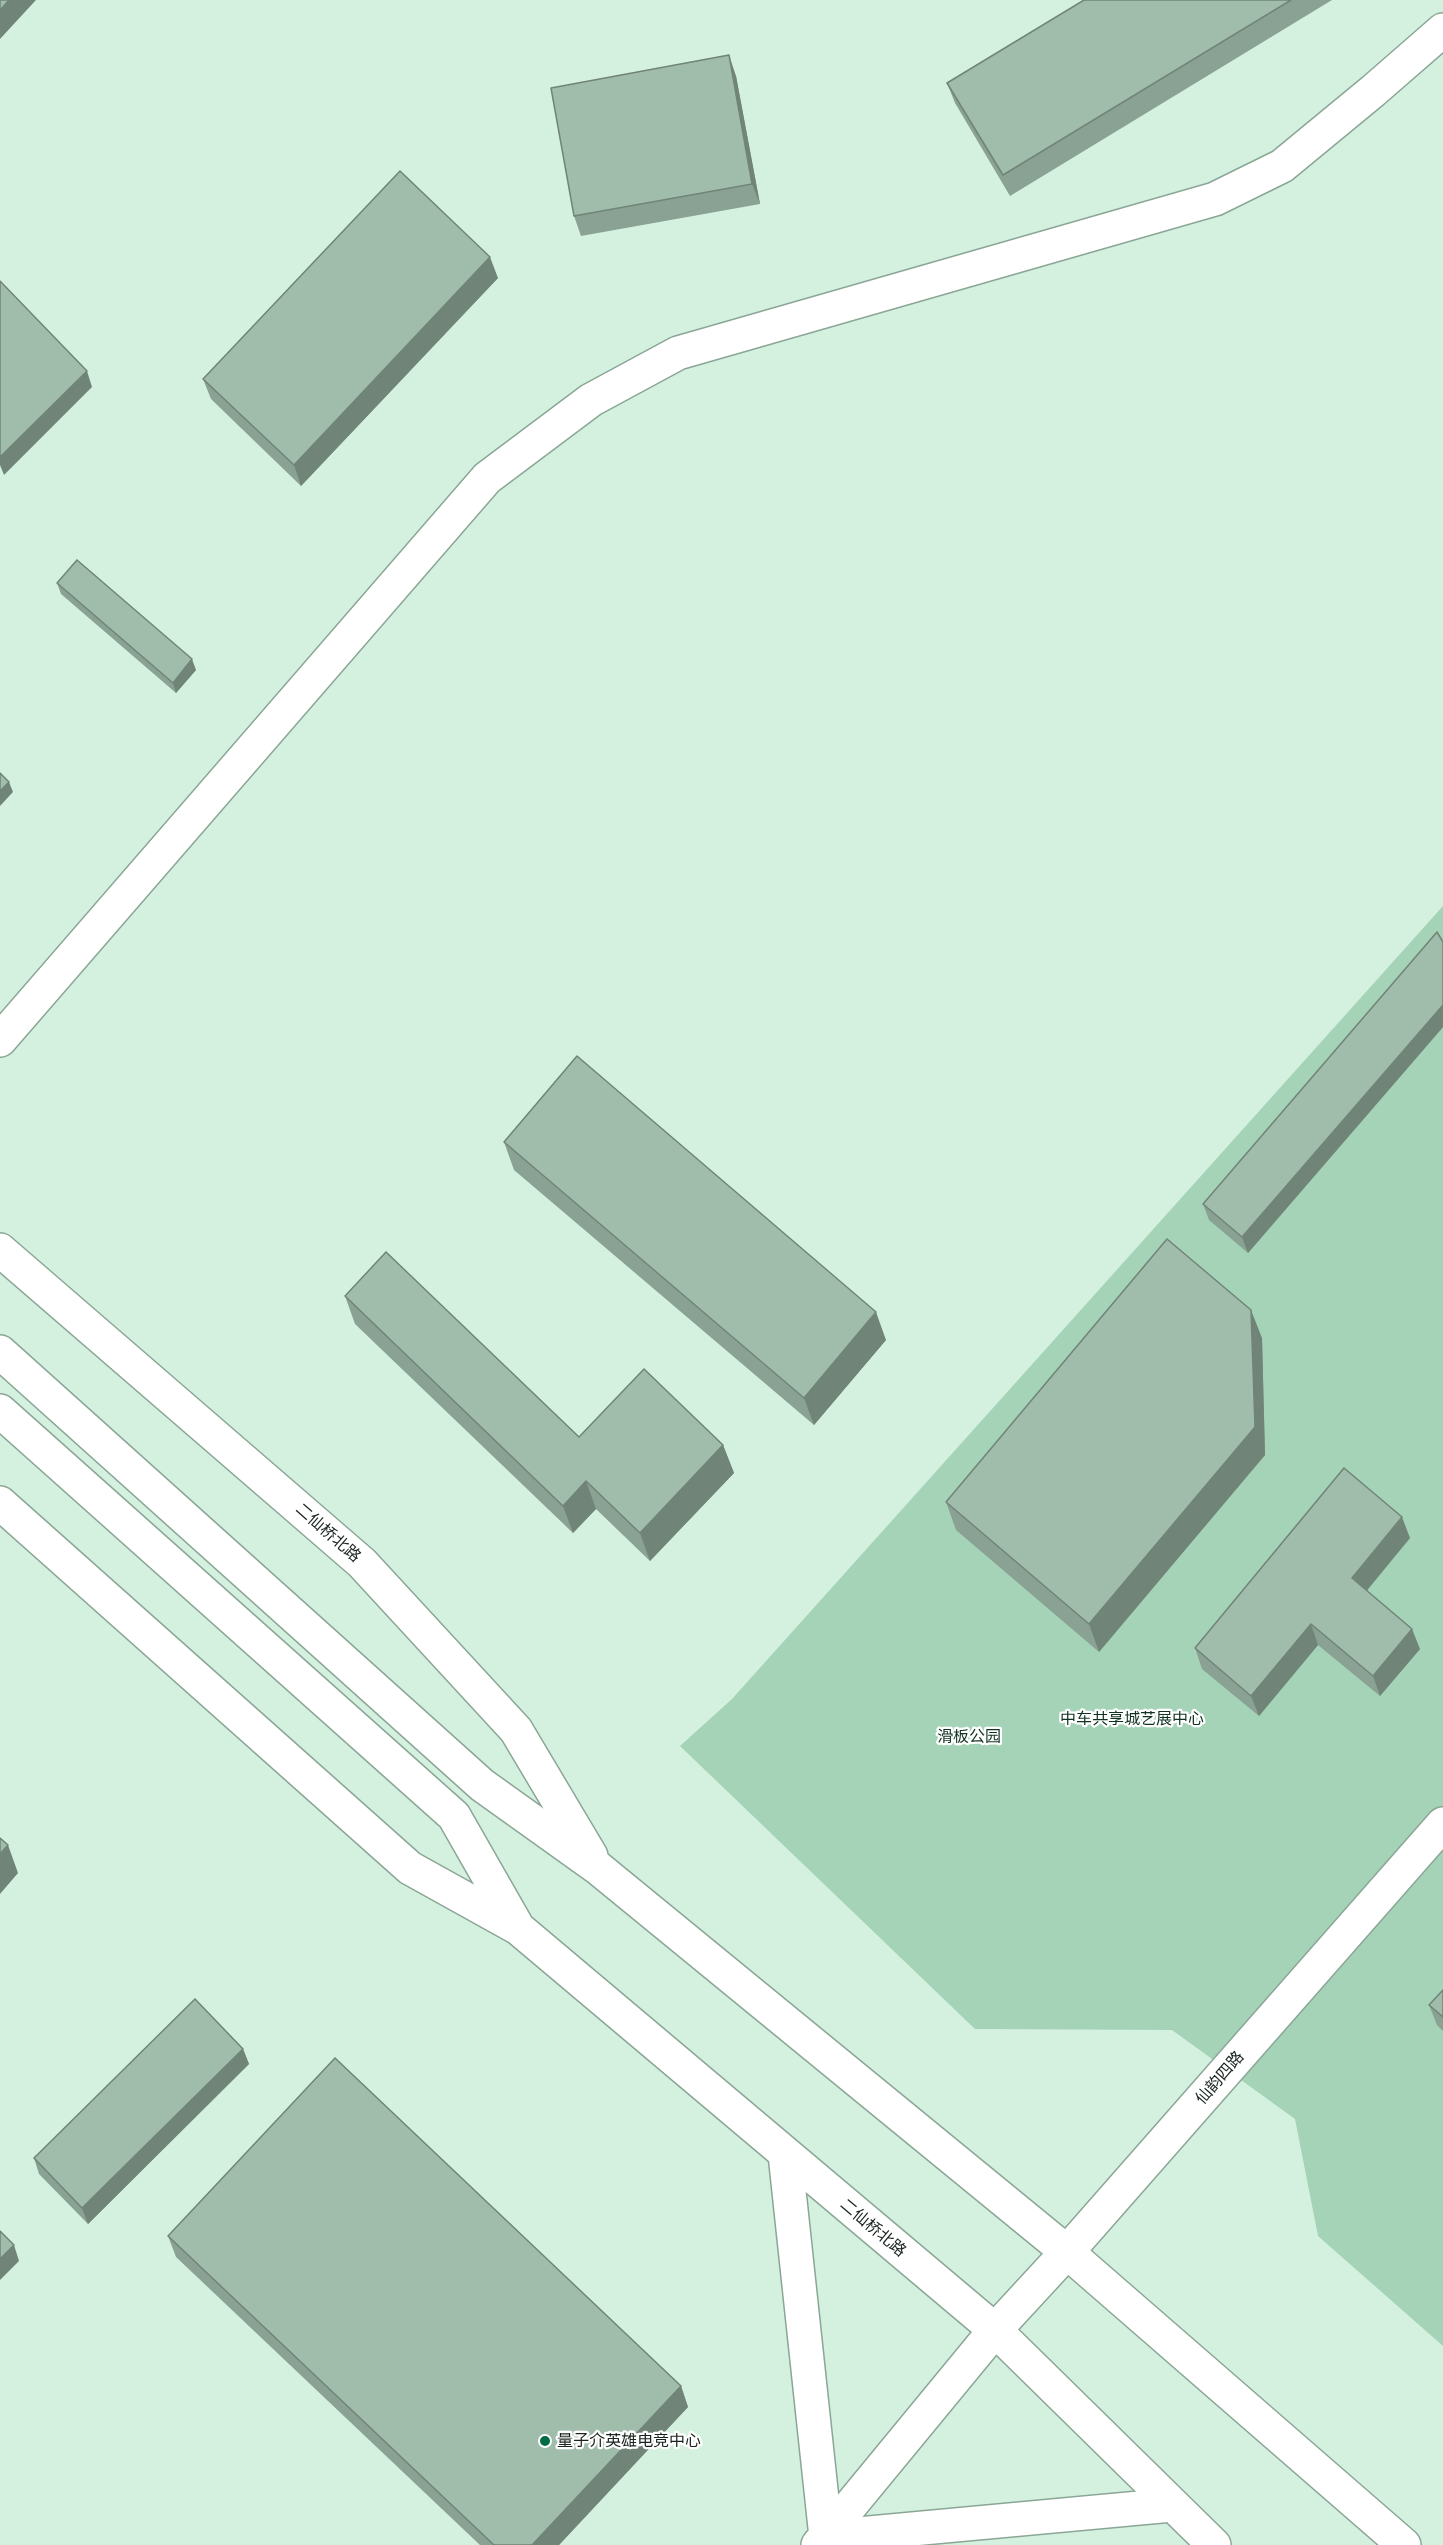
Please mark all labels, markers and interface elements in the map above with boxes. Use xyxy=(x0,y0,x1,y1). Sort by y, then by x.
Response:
street label: 二仙桥北路 xyxy=(292,1500,364,1566)
park label: 中车共享城艺展中心 xyxy=(1060,1709,1204,1729)
park label: 滑板公园 xyxy=(937,1727,1001,1747)
street label: 仙韵四路 xyxy=(1192,2048,1248,2108)
street label: 二仙桥北路 xyxy=(836,2195,910,2261)
place label: 量子介英雄电竞中心 xyxy=(557,2431,701,2451)
marker: 量子介英雄电竞中心 xyxy=(538,2434,552,2448)

